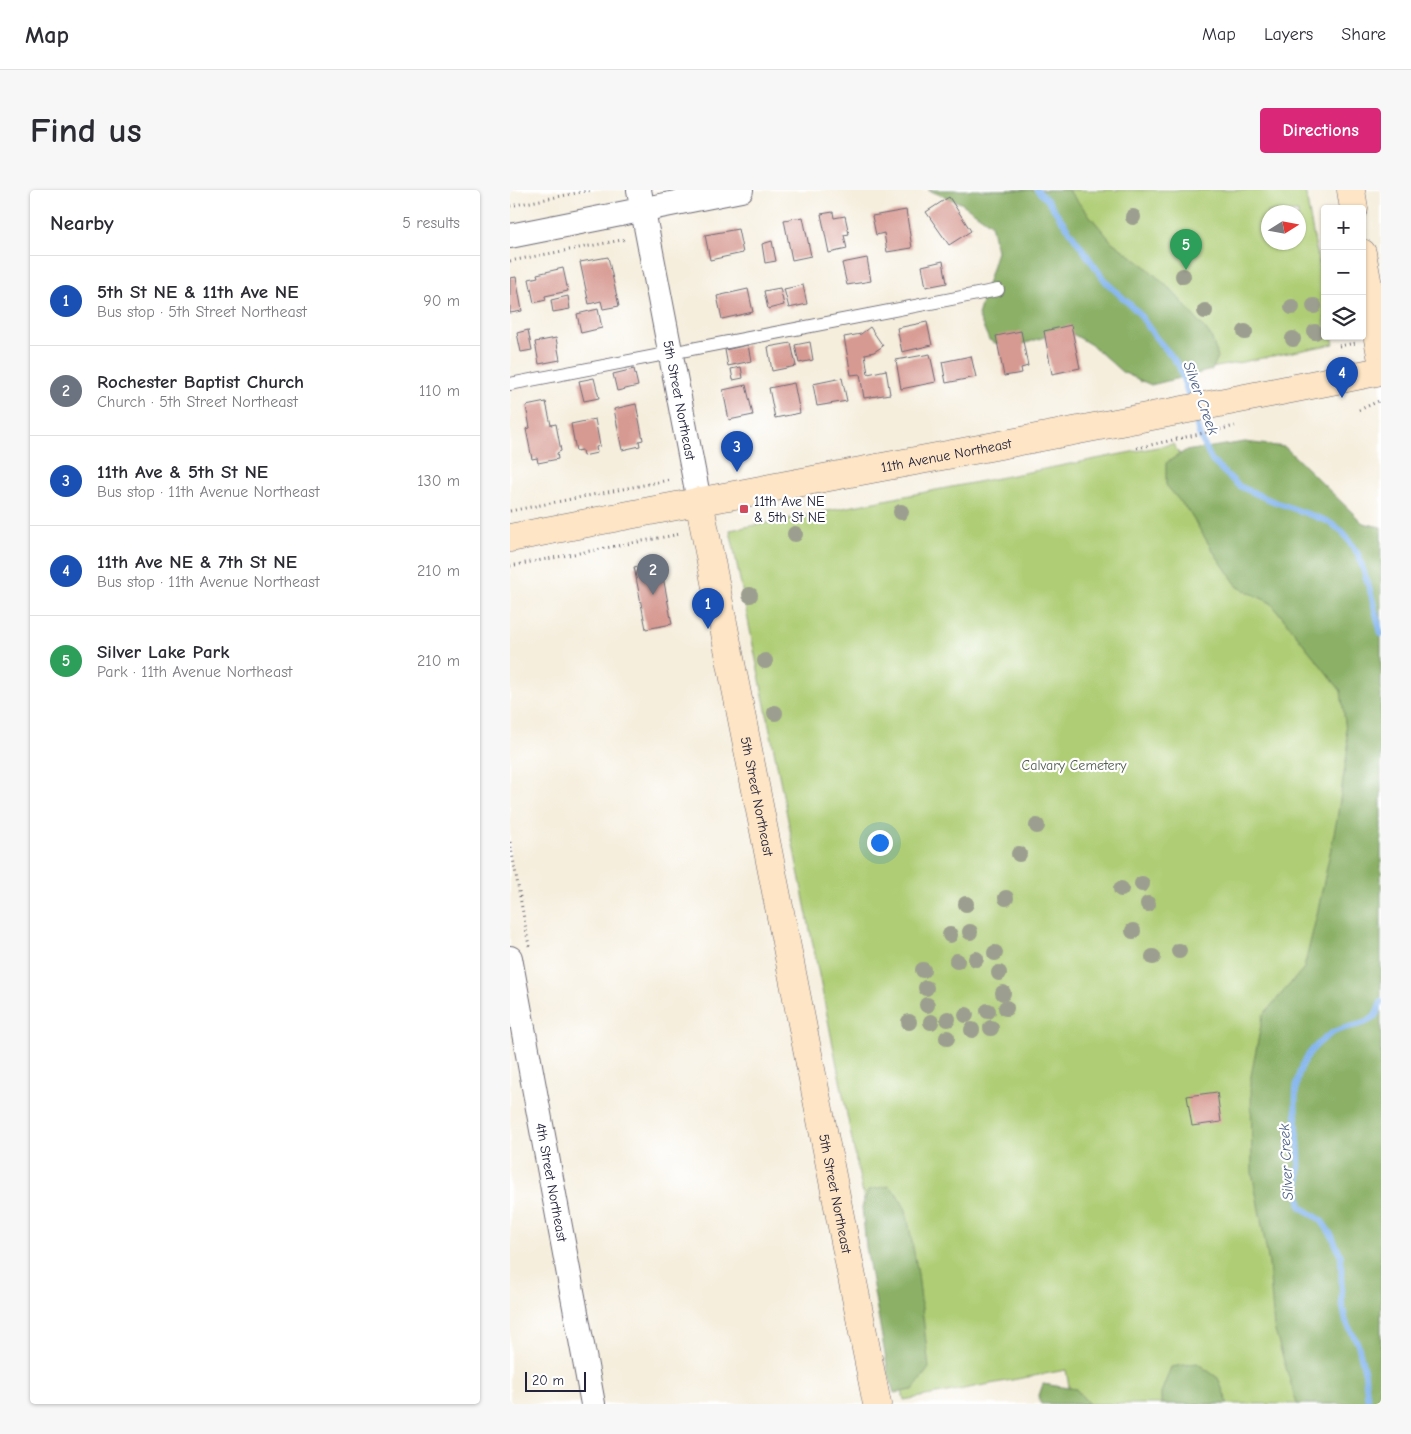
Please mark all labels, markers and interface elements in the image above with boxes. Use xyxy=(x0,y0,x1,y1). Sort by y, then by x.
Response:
text: Map xyxy=(25,21,69,49)
text: Map xyxy=(1202,24,1236,45)
text: Layers xyxy=(1264,24,1313,45)
text: Share xyxy=(1341,24,1386,45)
button: Directions xyxy=(1260,108,1381,153)
text: Find us xyxy=(30,110,142,151)
north arrow xyxy=(1261,205,1306,250)
map controls xyxy=(1321,205,1366,340)
button: + xyxy=(1321,205,1366,250)
text: Nearby xyxy=(50,211,114,235)
text: 5 results xyxy=(402,214,460,232)
pin: 5 xyxy=(1170,229,1202,270)
button: − xyxy=(1321,250,1366,295)
text: 5th St NE & 11th Ave NE xyxy=(97,281,299,303)
text: 1 xyxy=(63,292,69,310)
text: 90 m xyxy=(423,292,460,310)
button: layers xyxy=(1321,295,1366,340)
text: Bus stop · 5th Street Northeast xyxy=(97,303,307,321)
street label: 5th Street Northeast xyxy=(659,339,699,462)
pin: 4 xyxy=(1326,357,1358,398)
water label: Silver Creek xyxy=(1179,359,1223,438)
text: Rochester Baptist Church xyxy=(97,371,304,393)
text: 2 xyxy=(62,382,70,400)
text: 110 m xyxy=(419,382,460,400)
text: Church · 5th Street Northeast xyxy=(97,393,298,411)
pin: 3 xyxy=(721,431,753,472)
street label: 11th Avenue Northeast xyxy=(880,435,1014,476)
text: 11th Ave & 5th St NE xyxy=(97,461,268,483)
text: 3 xyxy=(62,472,70,490)
text: 130 m xyxy=(417,472,460,490)
text: Bus stop · 11th Avenue Northeast xyxy=(97,483,320,501)
place label: 11th Ave NE & 5th St NE xyxy=(754,493,826,526)
marker: 11th Ave NE & 5th St NE xyxy=(738,503,750,515)
text: 11th Ave NE & 7th St NE xyxy=(97,551,297,573)
pin: 2 xyxy=(637,554,669,595)
text: 4 xyxy=(62,562,70,580)
text: 210 m xyxy=(417,562,460,580)
text: Bus stop · 11th Avenue Northeast xyxy=(97,573,320,591)
pin: 1 xyxy=(692,588,724,629)
text: Silver Lake Park xyxy=(97,641,230,663)
text: 5 xyxy=(62,652,70,670)
text: 210 m xyxy=(417,652,460,670)
text: Park · 11th Avenue Northeast xyxy=(97,663,292,681)
street label: 5th Street Northeast xyxy=(737,735,777,859)
park label: Calvary Cemetery xyxy=(1022,757,1127,774)
your location xyxy=(867,830,893,856)
street label: 4th Street Northeast xyxy=(532,1121,571,1244)
water label: Silver Creek xyxy=(1275,1122,1297,1201)
street label: 5th Street Northeast xyxy=(815,1133,855,1256)
scale bar xyxy=(525,1369,586,1392)
text: 20 m xyxy=(532,1372,564,1389)

